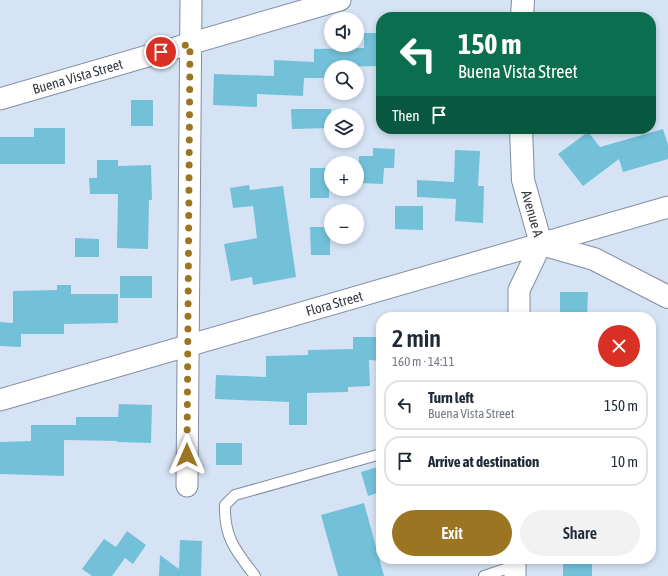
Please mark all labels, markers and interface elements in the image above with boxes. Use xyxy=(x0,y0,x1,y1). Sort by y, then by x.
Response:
map controls xyxy=(324,12,364,244)
button: sound xyxy=(324,12,364,52)
icon: left xyxy=(392,28,444,80)
text: 150 m xyxy=(458,28,521,60)
pin xyxy=(144,35,178,69)
icon: arrive xyxy=(150,41,172,63)
street label: Buena Vista Street xyxy=(31,56,125,97)
button: search xyxy=(324,60,364,100)
text: Buena Vista Street xyxy=(458,61,578,82)
icon: arrive xyxy=(428,104,450,126)
text: Then xyxy=(392,107,420,124)
button: layers xyxy=(324,108,364,148)
button: + xyxy=(324,156,364,196)
street label: Avenue A xyxy=(518,189,547,239)
button: − xyxy=(324,204,364,244)
street label: Flora Street xyxy=(304,288,365,319)
text: 2 min xyxy=(392,325,441,352)
button: close xyxy=(598,325,640,367)
text: 160 m · 14:11 xyxy=(392,354,455,369)
text: Turn left xyxy=(428,389,474,406)
icon: left xyxy=(394,394,416,416)
text: 150 m xyxy=(604,397,638,414)
text: Buena Vista Street xyxy=(428,406,515,421)
position arrow xyxy=(166,434,208,476)
icon: arrive xyxy=(394,450,416,472)
text: Arrive at destination xyxy=(428,453,539,470)
text: 10 m xyxy=(611,453,638,470)
button: Exit xyxy=(392,510,512,556)
button: Share xyxy=(520,510,640,556)

